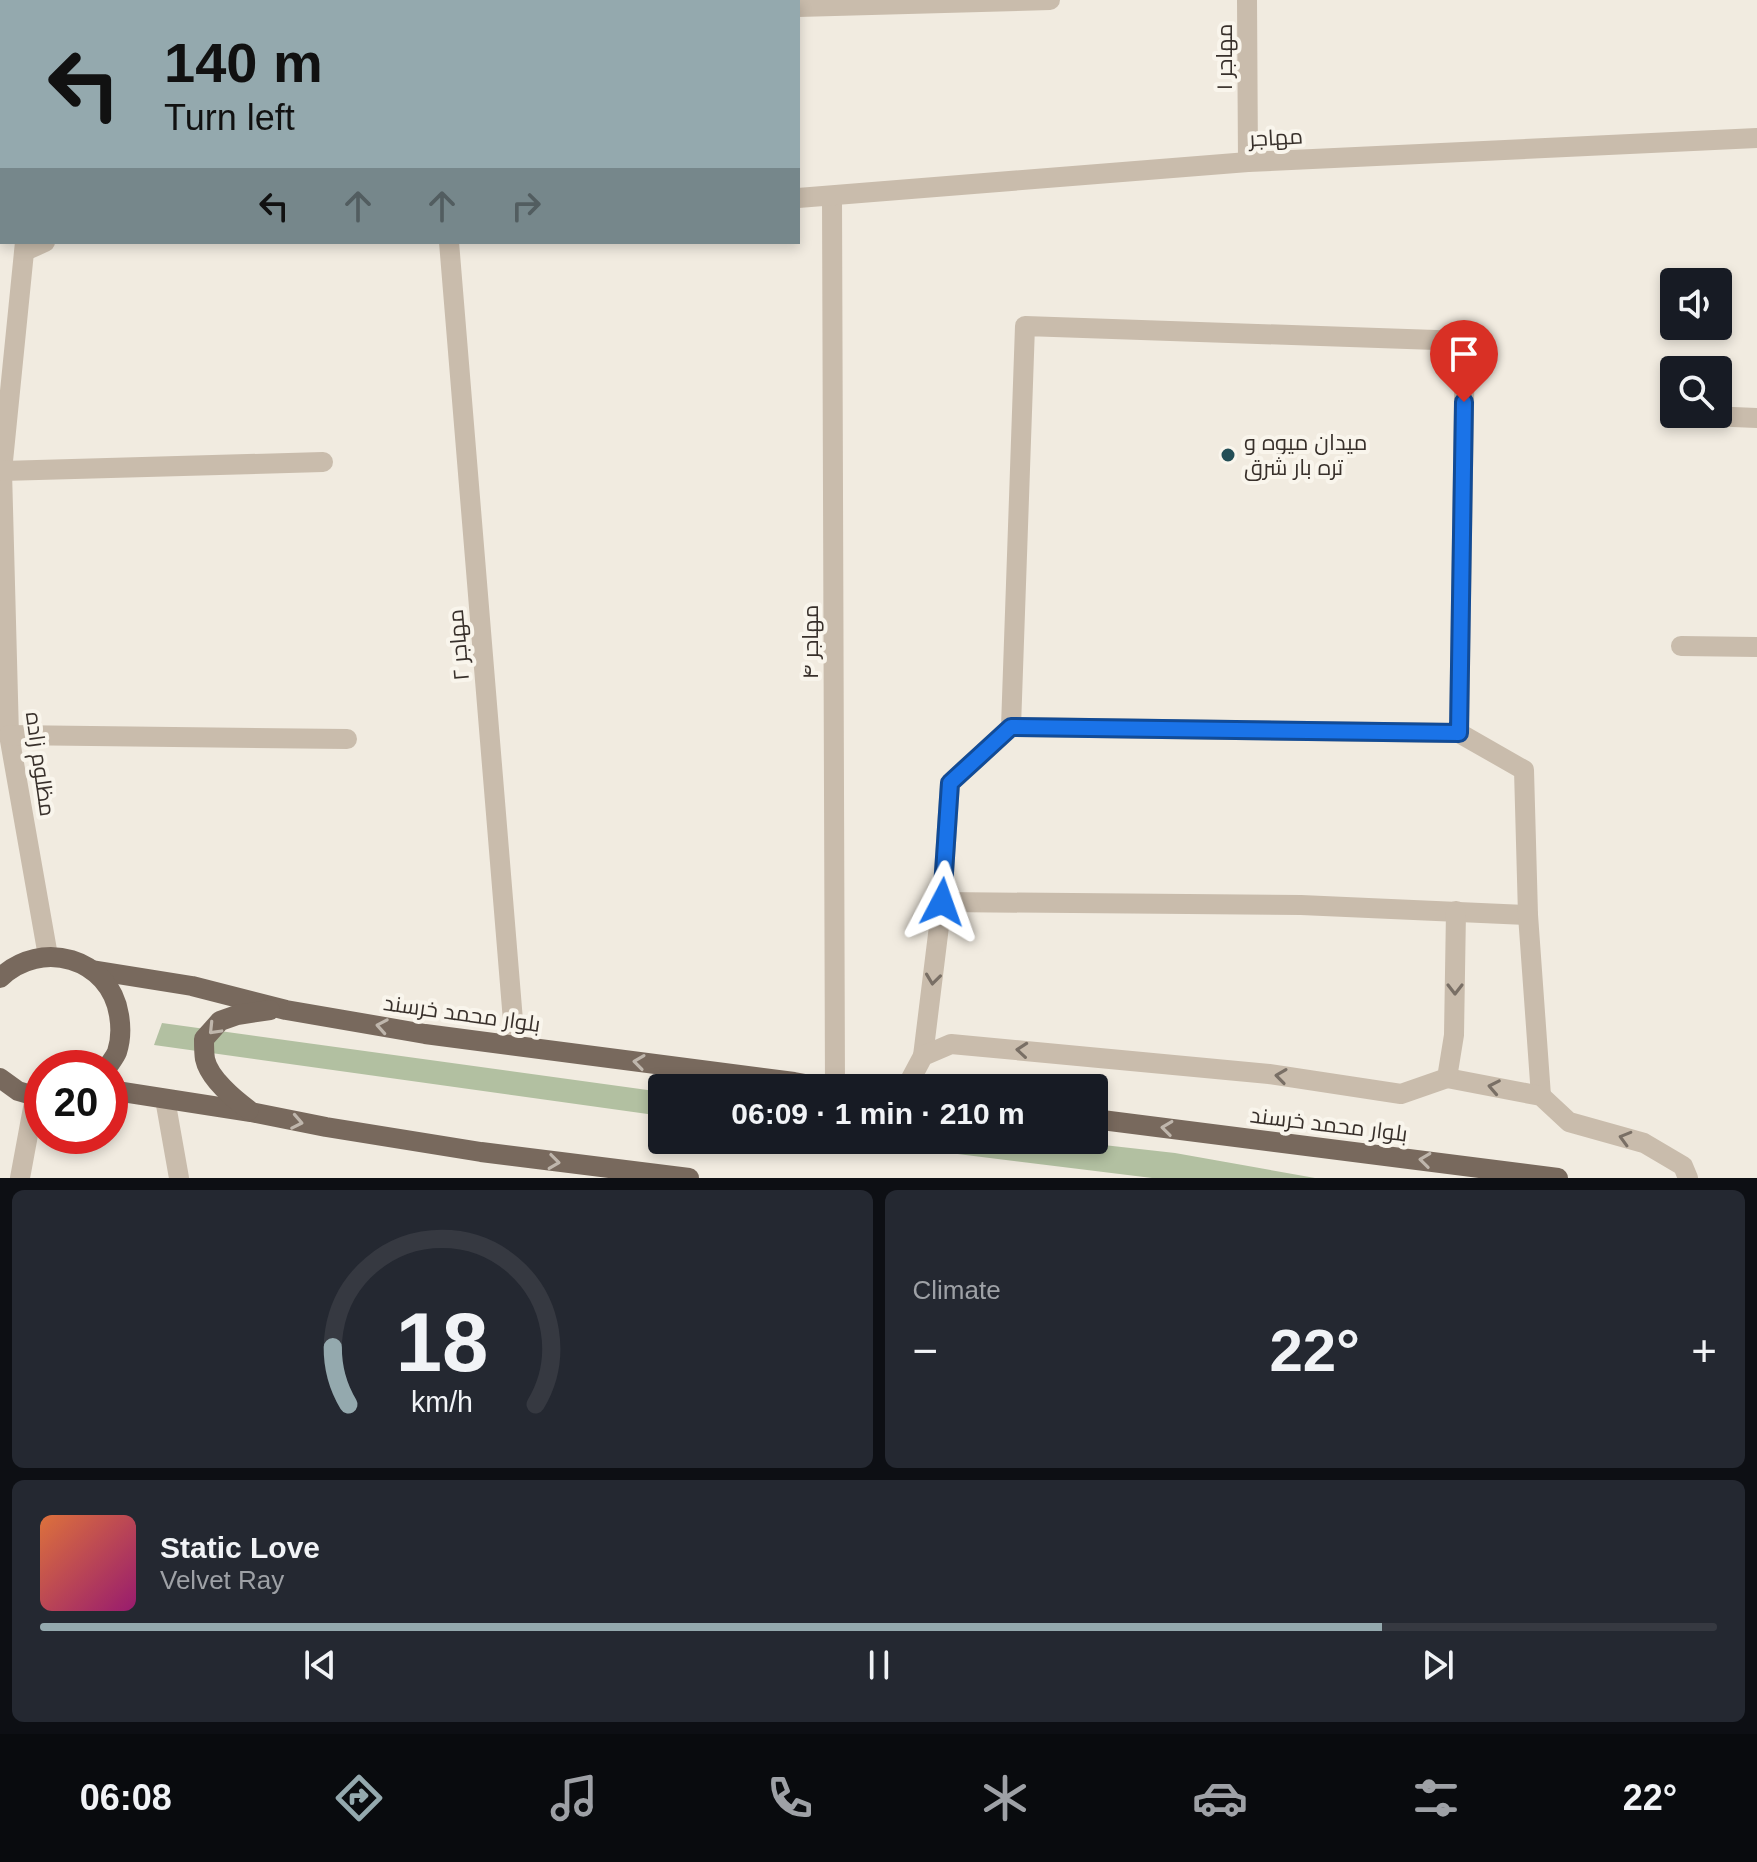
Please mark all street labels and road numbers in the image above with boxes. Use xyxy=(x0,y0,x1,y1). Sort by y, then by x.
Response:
street label: مهاجر ۱ xyxy=(1212,24,1238,90)
street label: مهاجر xyxy=(1246,124,1304,152)
street label: مهاجر ۴ xyxy=(798,605,824,679)
street label: مهاجر ۲ xyxy=(443,608,475,682)
street label: مظلوم زاده xyxy=(18,710,60,818)
street label: بلوار محمد خرسند xyxy=(382,990,542,1037)
street label: بلوار محمد خرسند xyxy=(1249,1102,1409,1147)

